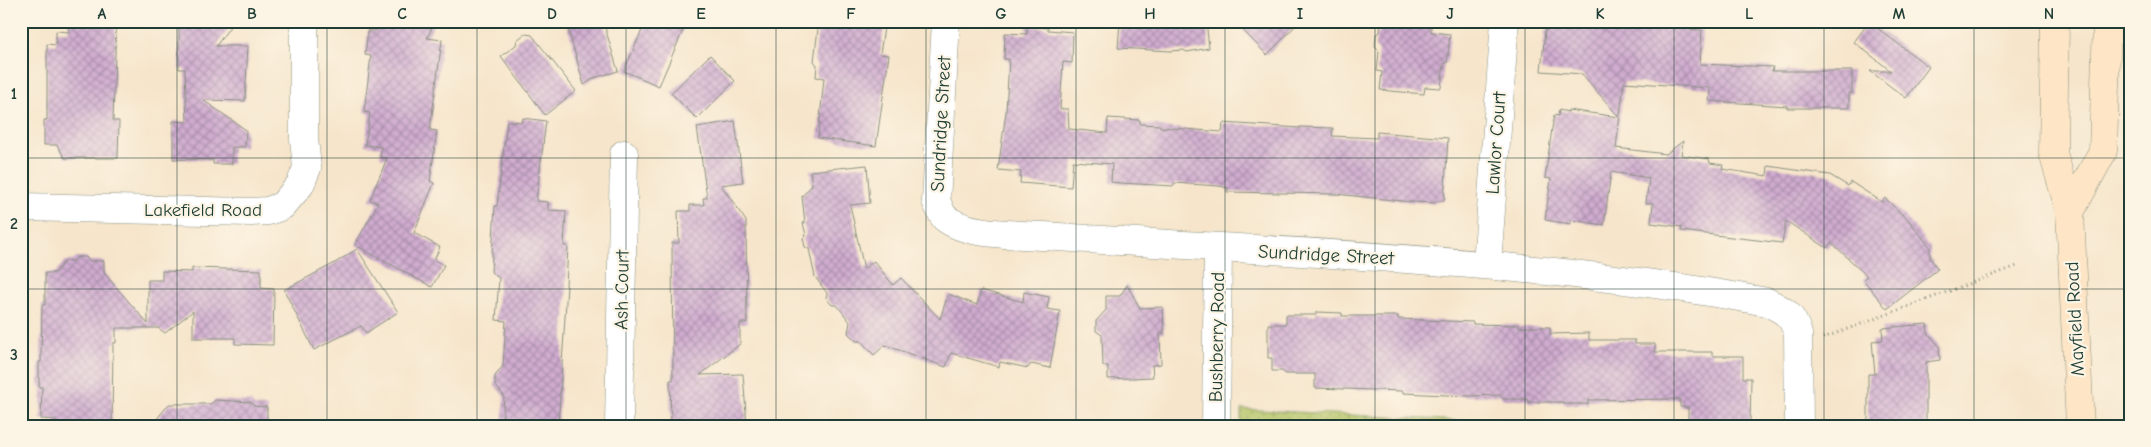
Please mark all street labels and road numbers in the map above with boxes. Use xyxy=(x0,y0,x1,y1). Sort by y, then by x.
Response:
street label: Sundridge Street xyxy=(926,55,956,193)
street label: Lawlor Court xyxy=(1481,90,1511,195)
street label: Lakefield Road xyxy=(144,199,262,221)
street label: Sundridge Street xyxy=(1257,240,1395,270)
street label: Ash Court xyxy=(610,249,634,330)
street label: Mayfield Road xyxy=(2061,261,2089,377)
street label: Bushberry Road xyxy=(1205,272,1229,402)

